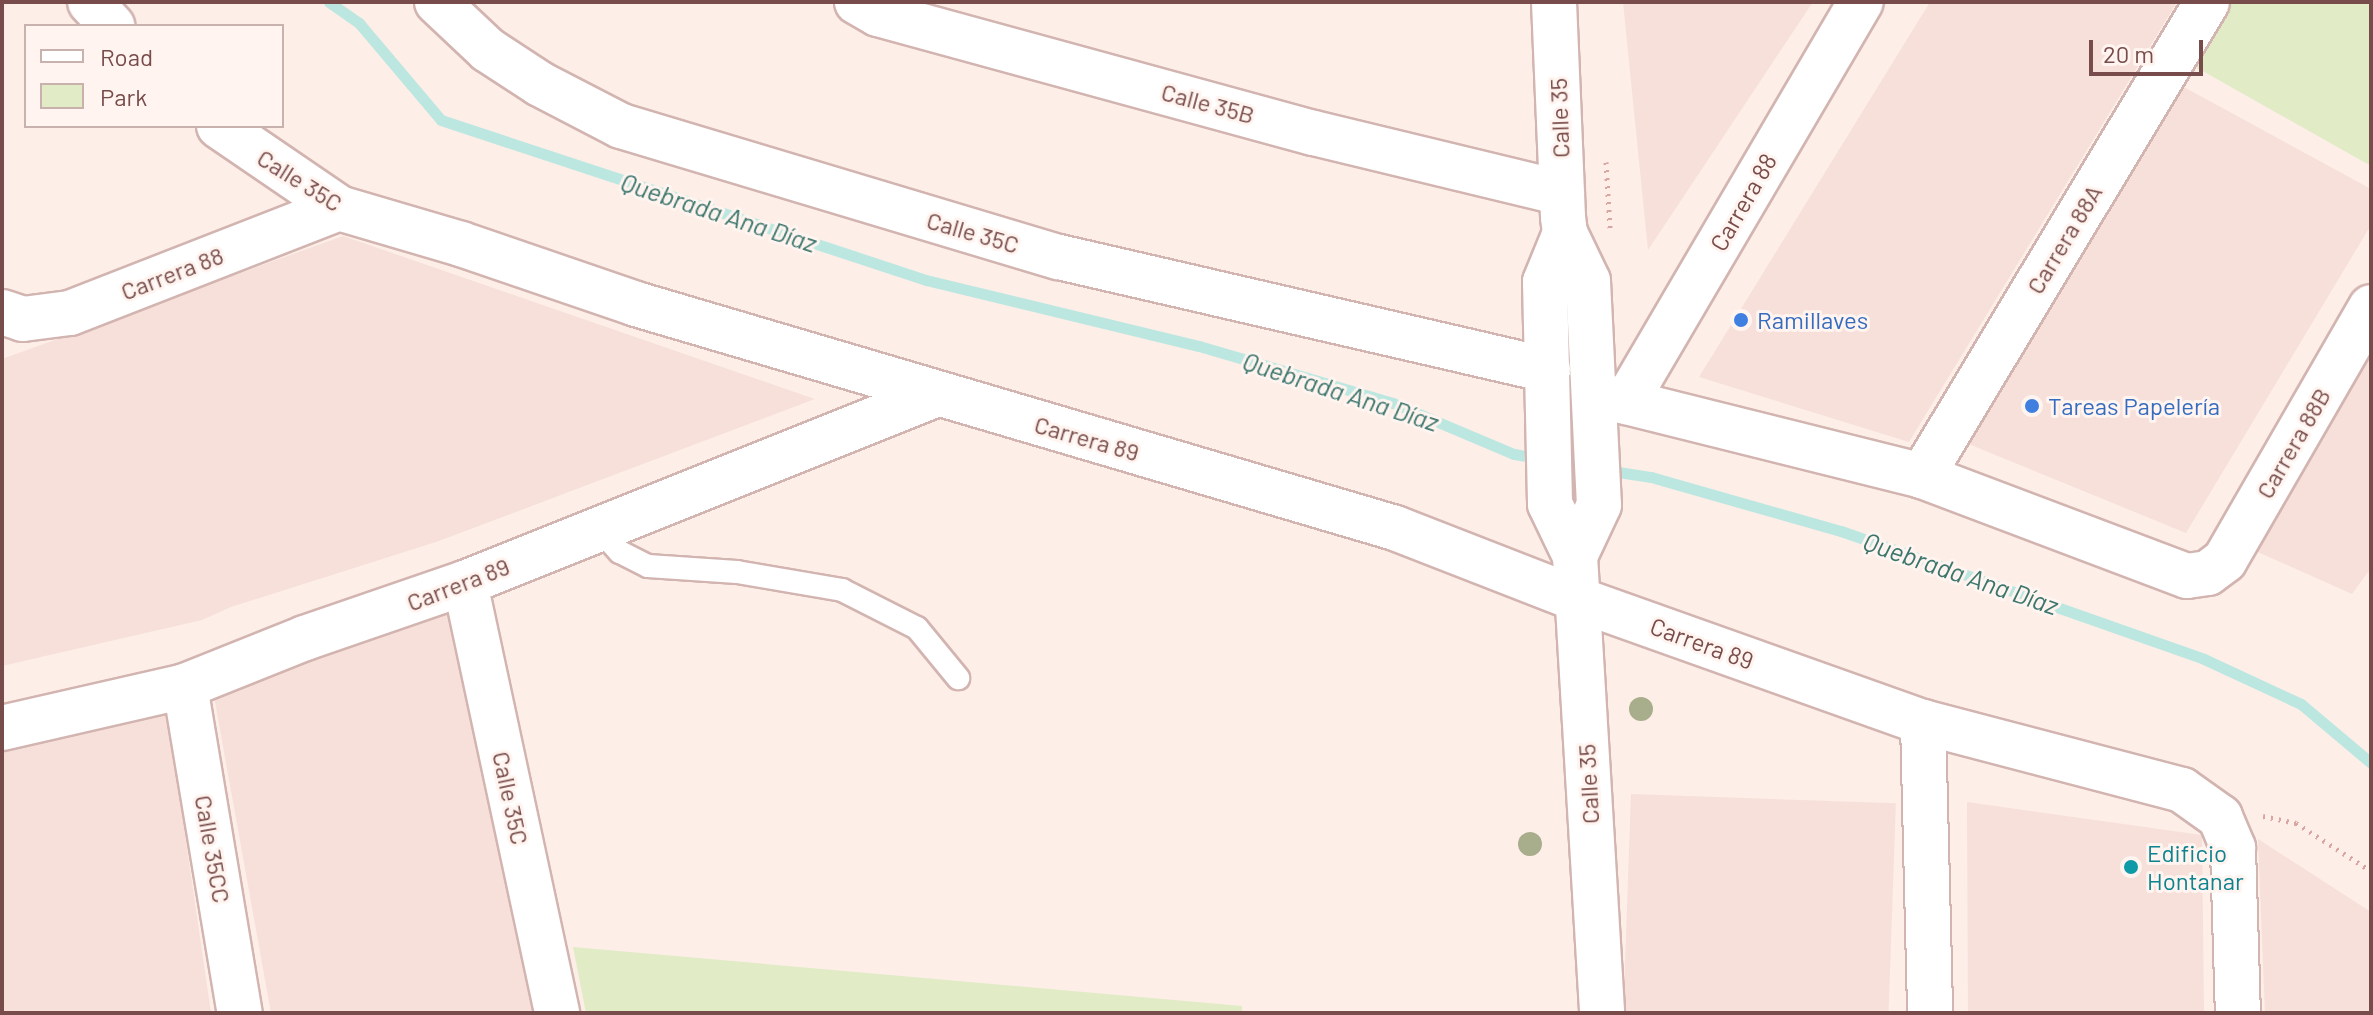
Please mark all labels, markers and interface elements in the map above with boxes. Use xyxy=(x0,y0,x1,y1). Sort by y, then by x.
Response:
legend xyxy=(24,24,284,128)
scale bar xyxy=(2093,24,2207,74)
text: 20 m xyxy=(2103,39,2154,68)
text: Road xyxy=(100,42,153,71)
street label: Calle 35B xyxy=(1158,77,1258,129)
street label: Calle 35 xyxy=(1543,78,1575,158)
text: Park xyxy=(100,82,147,111)
street label: Calle 35C xyxy=(252,143,348,217)
street label: Carrera 88 xyxy=(1704,148,1782,256)
water label: Quebrada Ana Díaz xyxy=(617,166,821,258)
street label: Carrera 88A xyxy=(2020,179,2108,299)
street label: Calle 35C xyxy=(924,205,1022,259)
street label: Carrera 88 xyxy=(117,240,227,306)
place label: Ramillaves xyxy=(1757,306,1868,334)
marker: Ramillaves xyxy=(1732,311,1750,329)
water label: Quebrada Ana Díaz xyxy=(1239,345,1443,437)
street label: Carrera 88B xyxy=(2250,383,2336,503)
place label: Tareas Papelería xyxy=(2048,392,2220,420)
marker: Tareas Papelería xyxy=(2023,397,2041,415)
street label: Carrera 89 xyxy=(1031,409,1143,467)
water label: Quebrada Ana Díaz xyxy=(1859,525,2063,621)
street label: Carrera 89 xyxy=(403,551,513,617)
street label: Carrera 89 xyxy=(1647,611,1757,675)
street label: Calle 35 xyxy=(1572,743,1604,825)
street label: Calle 35C xyxy=(487,749,535,847)
street label: Calle 35CC xyxy=(189,793,237,905)
place label: Edificio Hontanar xyxy=(2147,839,2244,895)
marker: Edificio Hontanar xyxy=(2122,858,2140,876)

